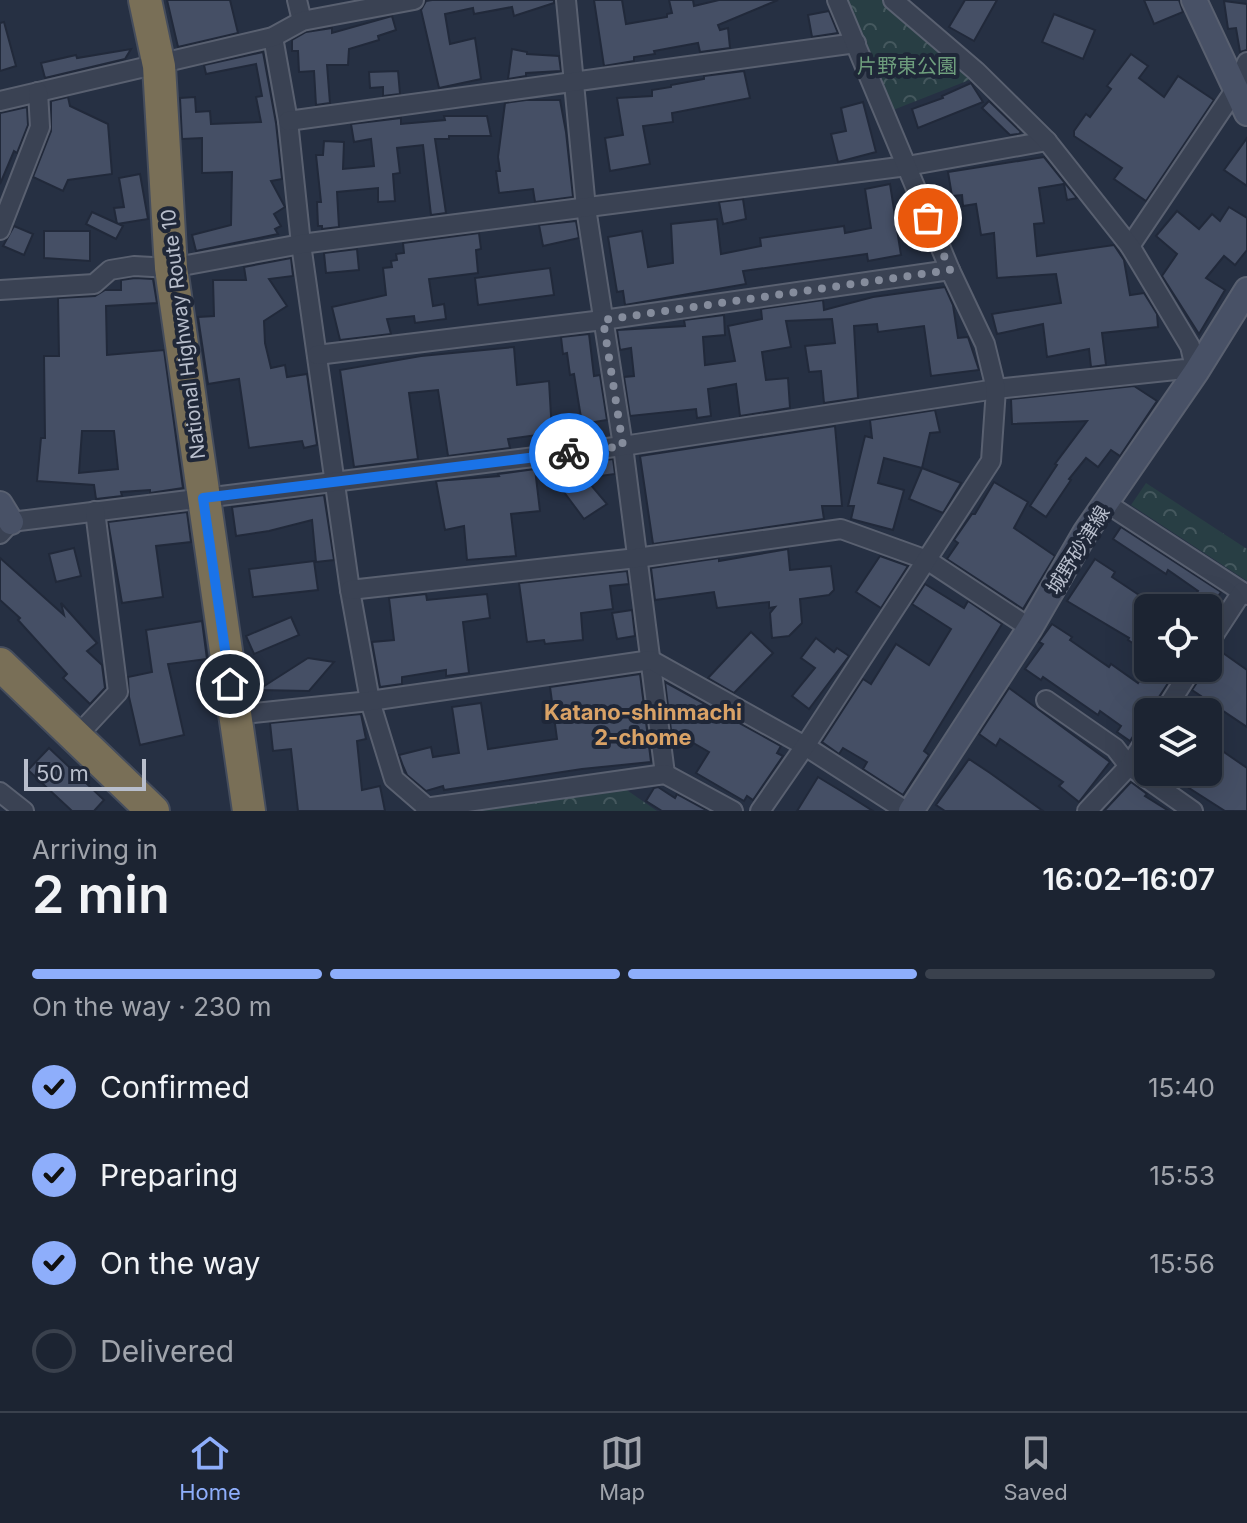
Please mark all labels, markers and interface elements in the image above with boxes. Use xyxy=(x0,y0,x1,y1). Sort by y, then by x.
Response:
park label: 片野東公園 xyxy=(857,54,957,78)
pin xyxy=(894,184,962,252)
icon: bag xyxy=(906,196,950,240)
street label: National Highway Route 10 xyxy=(156,208,210,460)
courier xyxy=(529,413,609,493)
icon: bike xyxy=(547,431,591,475)
street label: 城野砂津線 xyxy=(1041,501,1115,599)
map controls xyxy=(1134,594,1222,786)
button: locate xyxy=(1134,594,1222,682)
pin xyxy=(196,650,264,718)
icon: home xyxy=(208,662,252,706)
button: layers xyxy=(1134,698,1222,786)
district label: Katano-shinmachi 2-chome xyxy=(544,699,742,750)
scale bar xyxy=(24,755,146,791)
text: 50 m xyxy=(36,760,89,786)
text: Arriving in xyxy=(32,834,158,865)
text: 16:02–16:07 xyxy=(1042,861,1215,897)
text: 2 min xyxy=(32,863,170,926)
text: On the way · 230 m xyxy=(32,991,272,1022)
icon: check xyxy=(32,1065,76,1109)
text: Confirmed xyxy=(100,1069,250,1105)
text: 15:40 xyxy=(1148,1072,1215,1103)
icon: check xyxy=(32,1153,76,1197)
text: Preparing xyxy=(100,1157,238,1193)
text: 15:53 xyxy=(1149,1160,1215,1191)
icon: check xyxy=(32,1241,76,1285)
text: On the way xyxy=(100,1245,260,1281)
text: 15:56 xyxy=(1149,1248,1215,1279)
text: Delivered xyxy=(100,1333,234,1369)
tab: Home xyxy=(179,1431,241,1505)
tab: Map xyxy=(599,1431,645,1505)
tab: Saved xyxy=(1003,1431,1068,1505)

